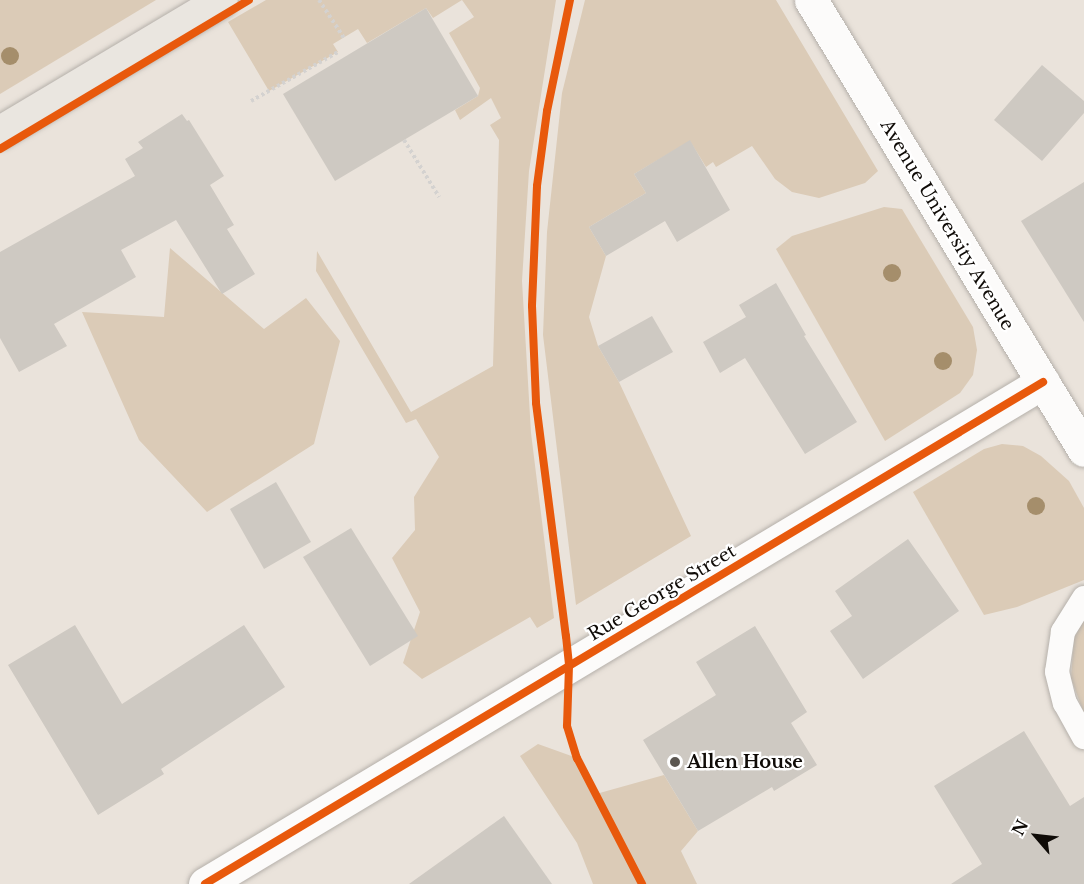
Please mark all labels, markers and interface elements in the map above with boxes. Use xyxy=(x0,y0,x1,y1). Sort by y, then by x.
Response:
street label: Avenue University Avenue xyxy=(875,115,1019,335)
street label: Rue George Street xyxy=(584,540,740,646)
place label: Allen House xyxy=(687,751,803,773)
marker: Allen House xyxy=(668,755,682,769)
north arrow xyxy=(1006,806,1066,866)
text: N xyxy=(1008,816,1032,839)

